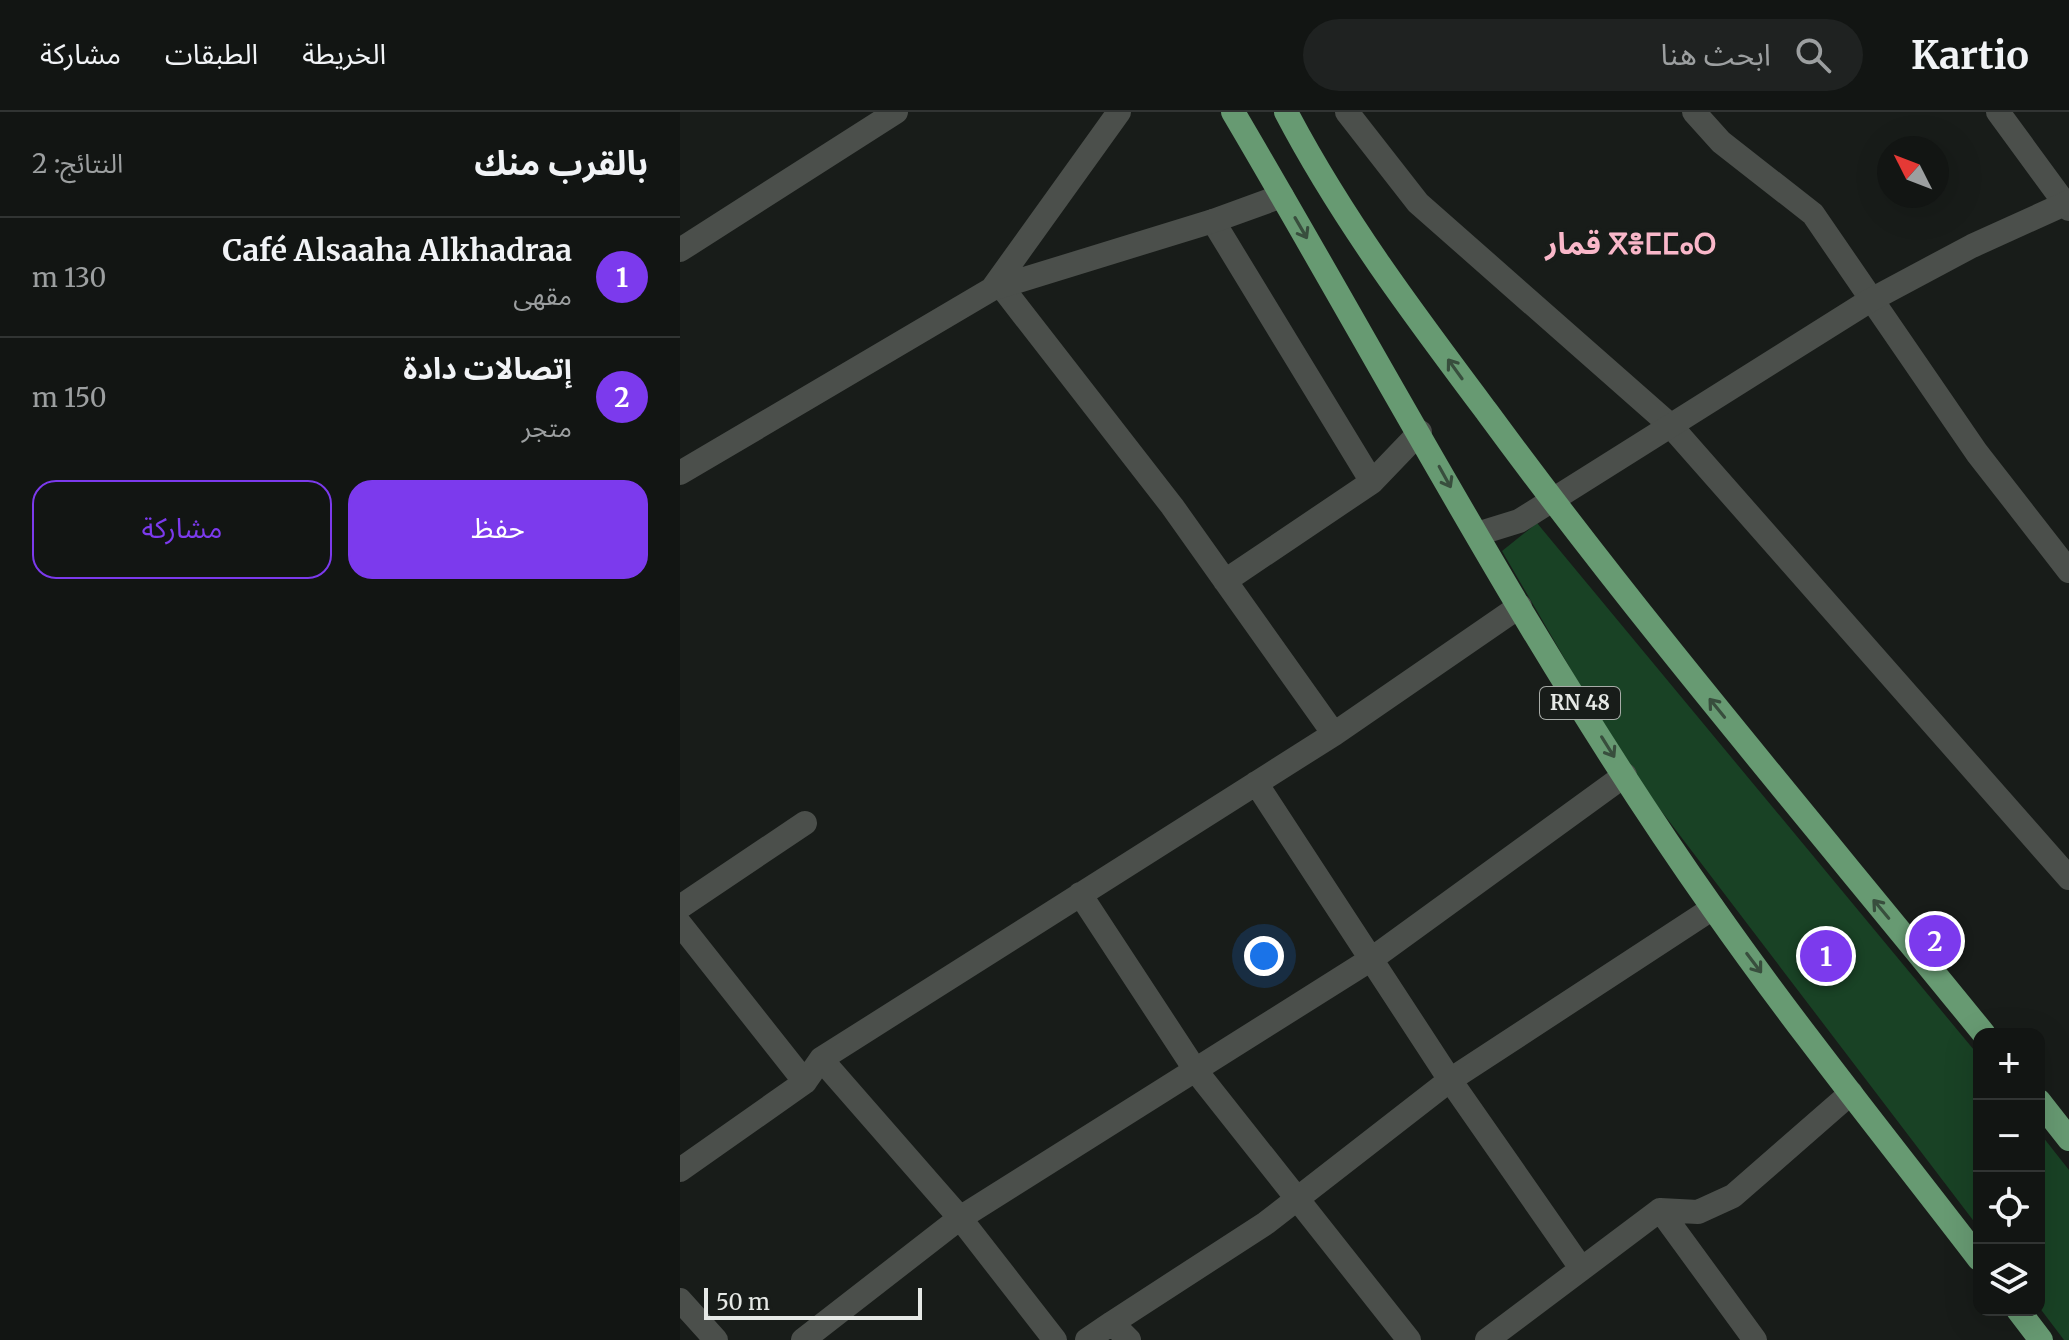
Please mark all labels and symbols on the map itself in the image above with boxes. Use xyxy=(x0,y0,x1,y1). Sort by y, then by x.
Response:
north arrow xyxy=(1877,136,1949,208)
one-way arrow xyxy=(1294,215,1309,239)
district label: قمار ⴳⴻⵎⵎⴰⵔ xyxy=(1543,224,1717,262)
one-way arrow xyxy=(1447,359,1464,380)
one-way arrow xyxy=(1437,465,1453,488)
road number: RN 48 xyxy=(1540,687,1620,719)
one-way arrow xyxy=(1708,698,1726,718)
one-way arrow xyxy=(1600,736,1616,758)
one-way arrow xyxy=(1872,899,1890,920)
pin: 2 xyxy=(1909,911,1961,971)
pin: 1 xyxy=(1800,926,1852,986)
your location xyxy=(1244,936,1284,976)
one-way arrow xyxy=(1745,951,1762,973)
scale bar xyxy=(704,1284,922,1320)

